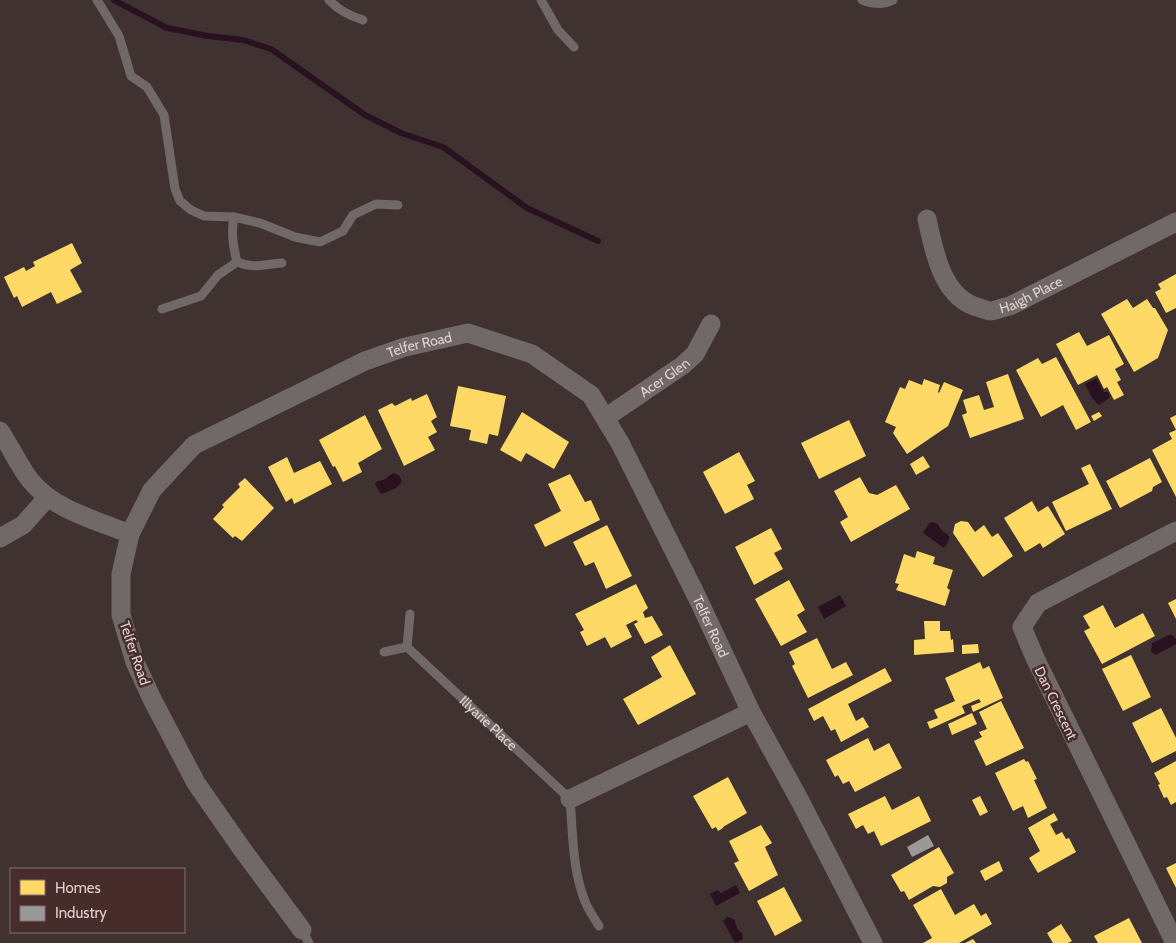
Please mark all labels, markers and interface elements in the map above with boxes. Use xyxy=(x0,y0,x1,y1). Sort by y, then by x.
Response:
street label: Haigh Place xyxy=(997,272,1066,317)
street label: Telfer Road xyxy=(384,328,454,362)
street label: Acer Glen xyxy=(636,354,694,401)
street label: Telfer Road xyxy=(689,593,733,660)
street label: Telfer Road xyxy=(116,619,154,687)
street label: Dan Crescent xyxy=(1031,663,1082,743)
street label: Illyarie Place xyxy=(456,692,521,754)
legend xyxy=(10,868,185,933)
text: Homes xyxy=(55,879,101,897)
text: Industry xyxy=(55,904,107,922)

